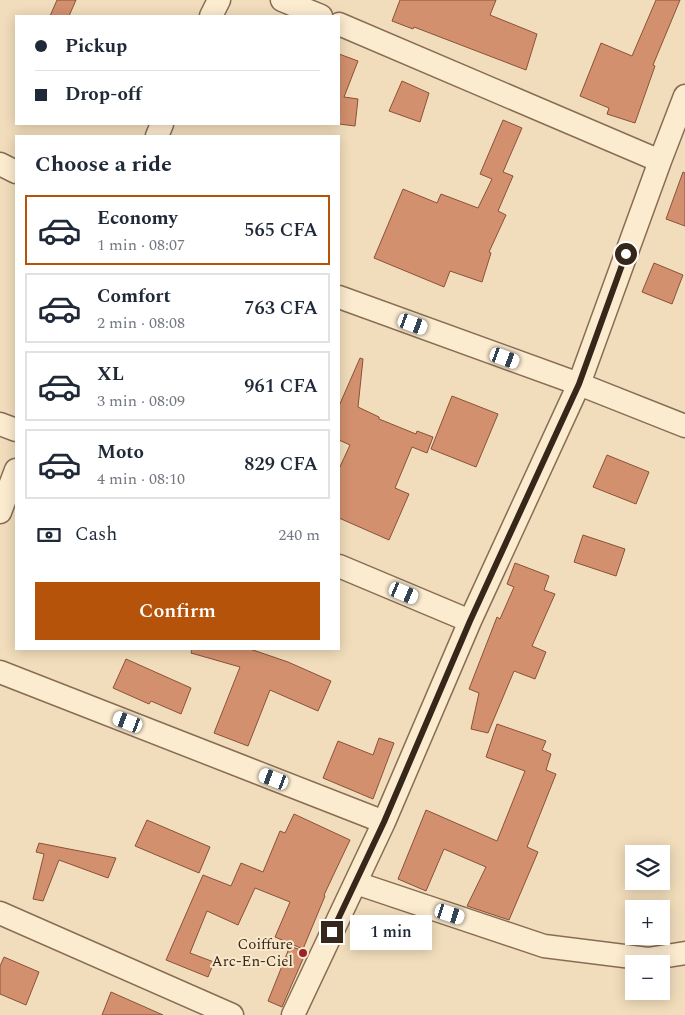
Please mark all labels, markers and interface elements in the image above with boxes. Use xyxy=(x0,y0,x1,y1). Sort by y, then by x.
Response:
text: Pickup xyxy=(65,32,127,61)
text: Drop-off xyxy=(65,80,142,109)
text: Choose a ride xyxy=(35,148,172,181)
text: Economy xyxy=(97,204,178,233)
icon: car xyxy=(37,208,82,253)
text: 565 CFA xyxy=(244,216,318,245)
text: 1 min · 08:07 xyxy=(97,233,185,257)
route start xyxy=(615,243,637,265)
text: Comfort xyxy=(97,282,171,311)
icon: car xyxy=(37,286,82,331)
text: 763 CFA xyxy=(244,294,318,323)
text: 2 min · 08:08 xyxy=(97,311,185,335)
car xyxy=(396,312,429,336)
car xyxy=(488,346,521,370)
text: XL xyxy=(97,360,124,389)
icon: car xyxy=(37,364,82,409)
text: 961 CFA xyxy=(244,372,318,401)
text: 3 min · 08:09 xyxy=(97,389,185,413)
text: Moto xyxy=(97,438,144,467)
icon: car xyxy=(37,442,82,487)
text: 829 CFA xyxy=(244,450,318,479)
text: 4 min · 08:10 xyxy=(97,467,185,491)
text: Cash xyxy=(75,520,117,549)
icon: cash xyxy=(35,521,63,549)
text: 240 m xyxy=(278,523,320,547)
car xyxy=(387,580,420,606)
button: Confirm xyxy=(35,582,320,640)
car xyxy=(111,710,144,734)
car xyxy=(257,767,290,791)
map controls xyxy=(625,845,670,1000)
button: layers xyxy=(625,845,670,890)
button: + xyxy=(625,900,670,945)
car xyxy=(433,902,466,926)
callout: 1 min xyxy=(350,914,432,950)
text: 1 min xyxy=(370,920,412,944)
route end xyxy=(321,921,343,943)
place label: Coiffure Arc-En-Ciel xyxy=(212,933,293,973)
marker: Coiffure Arc-En-Ciel xyxy=(297,947,309,959)
button: − xyxy=(625,955,670,1000)

